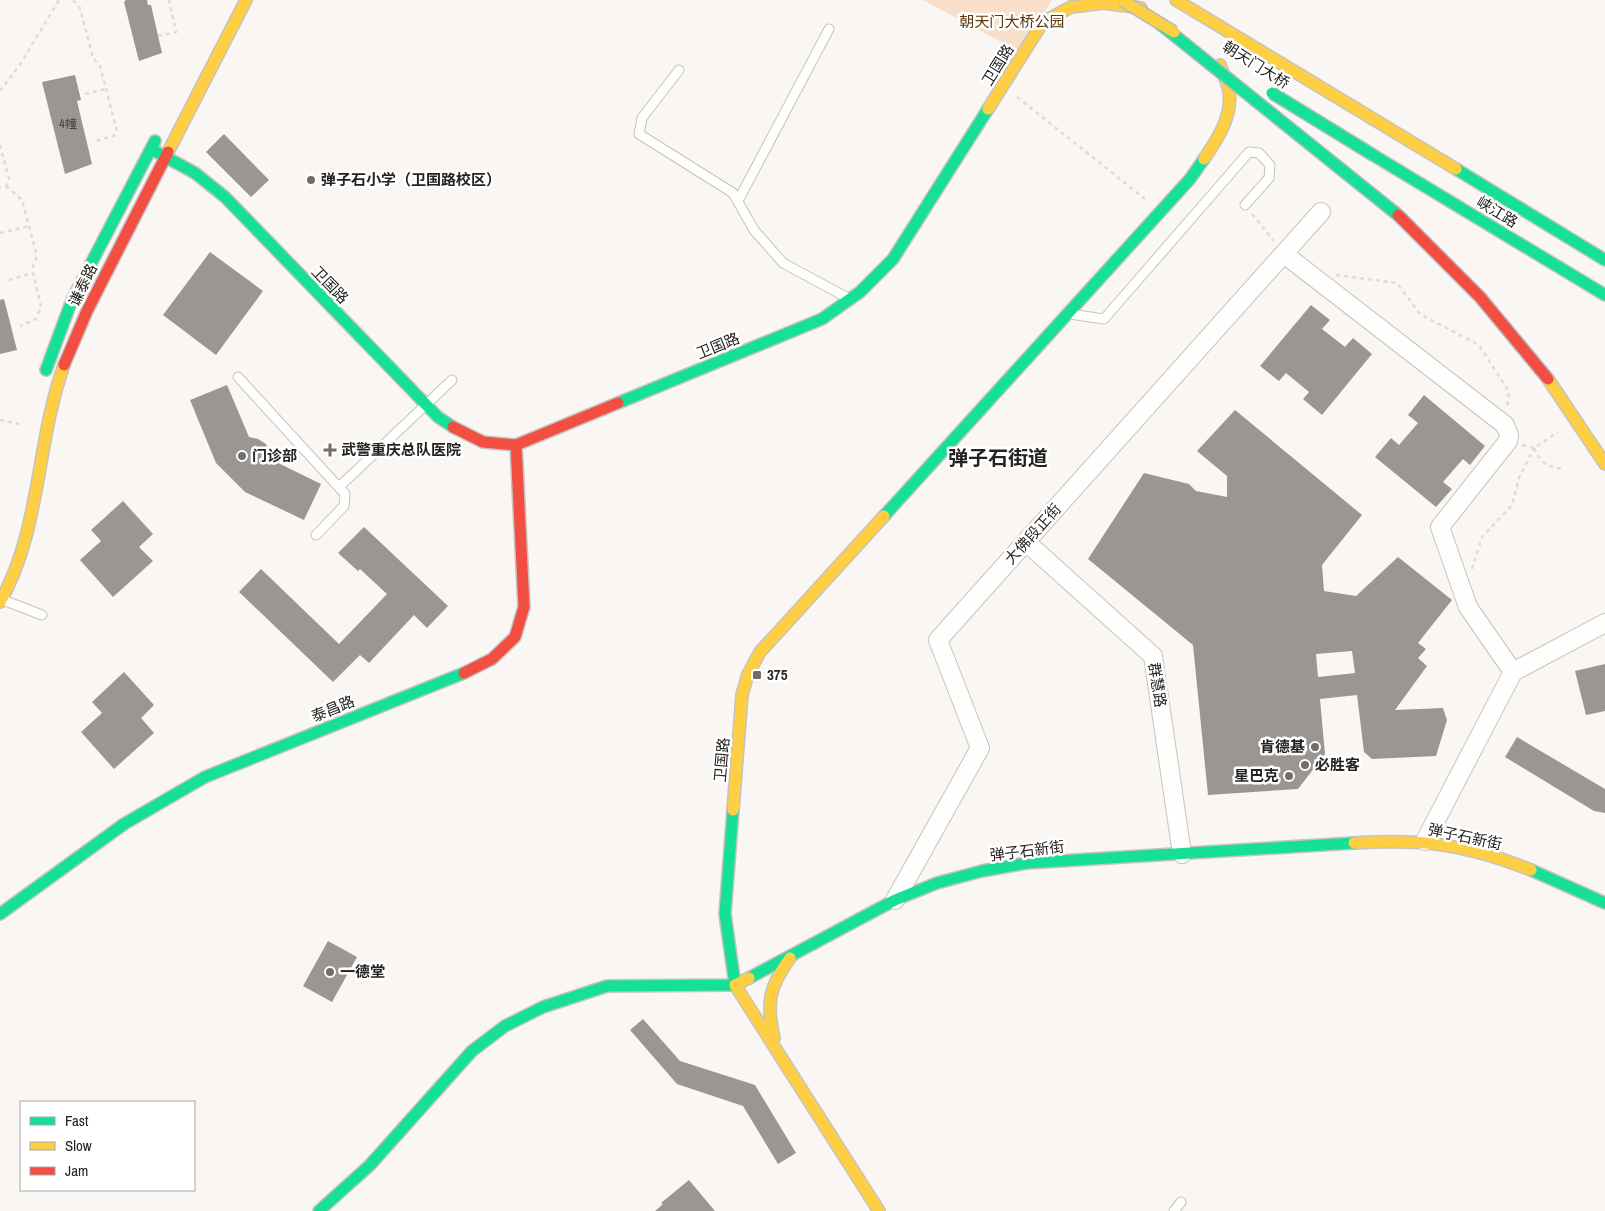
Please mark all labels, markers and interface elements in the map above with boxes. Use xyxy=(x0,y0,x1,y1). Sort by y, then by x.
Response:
park label: 朝天门大桥公园 xyxy=(959,11,1065,32)
street label: 朝天门大桥 xyxy=(1219,36,1294,93)
street label: 卫国路 xyxy=(977,40,1018,89)
house number: 4幢 xyxy=(59,116,77,132)
place label: 弹子石小学（卫国路校区） xyxy=(321,169,501,190)
marker: 弹子石小学（卫国路校区） xyxy=(305,174,317,186)
street label: 峡江路 xyxy=(1473,191,1522,232)
street label: 谦泰路 xyxy=(63,260,102,310)
street label: 卫国路 xyxy=(307,261,354,308)
street label: 卫国路 xyxy=(693,327,743,364)
place label: 武警重庆总队医院 xyxy=(341,439,461,460)
marker: 武警重庆总队医院 xyxy=(323,443,337,457)
district label: 弹子石街道 xyxy=(948,444,1048,471)
place label: 门诊部 xyxy=(252,445,297,466)
marker: 门诊部 xyxy=(236,450,248,462)
street label: 大佛段正街 xyxy=(1000,499,1066,569)
street label: 群慧路 xyxy=(1144,661,1171,709)
place label: 375 xyxy=(767,664,788,685)
marker: 375 xyxy=(751,669,763,681)
street label: 泰昌路 xyxy=(308,690,358,727)
place label: 肯德基 xyxy=(1260,736,1305,757)
street label: 卫国路 xyxy=(709,737,734,783)
marker: 肯德基 xyxy=(1309,741,1321,753)
place label: 必胜客 xyxy=(1315,754,1360,775)
marker: 必胜客 xyxy=(1299,759,1311,771)
place label: 星巴克 xyxy=(1234,765,1279,786)
marker: 星巴克 xyxy=(1283,770,1295,782)
street label: 弹子石新街 xyxy=(1426,818,1504,855)
street label: 弹子石新街 xyxy=(988,836,1065,865)
place label: 一德堂 xyxy=(340,961,385,982)
marker: 一德堂 xyxy=(324,966,336,978)
legend xyxy=(20,1101,195,1191)
text: Fast xyxy=(65,1110,89,1131)
text: Slow xyxy=(65,1135,92,1156)
text: Jam xyxy=(65,1160,88,1181)

